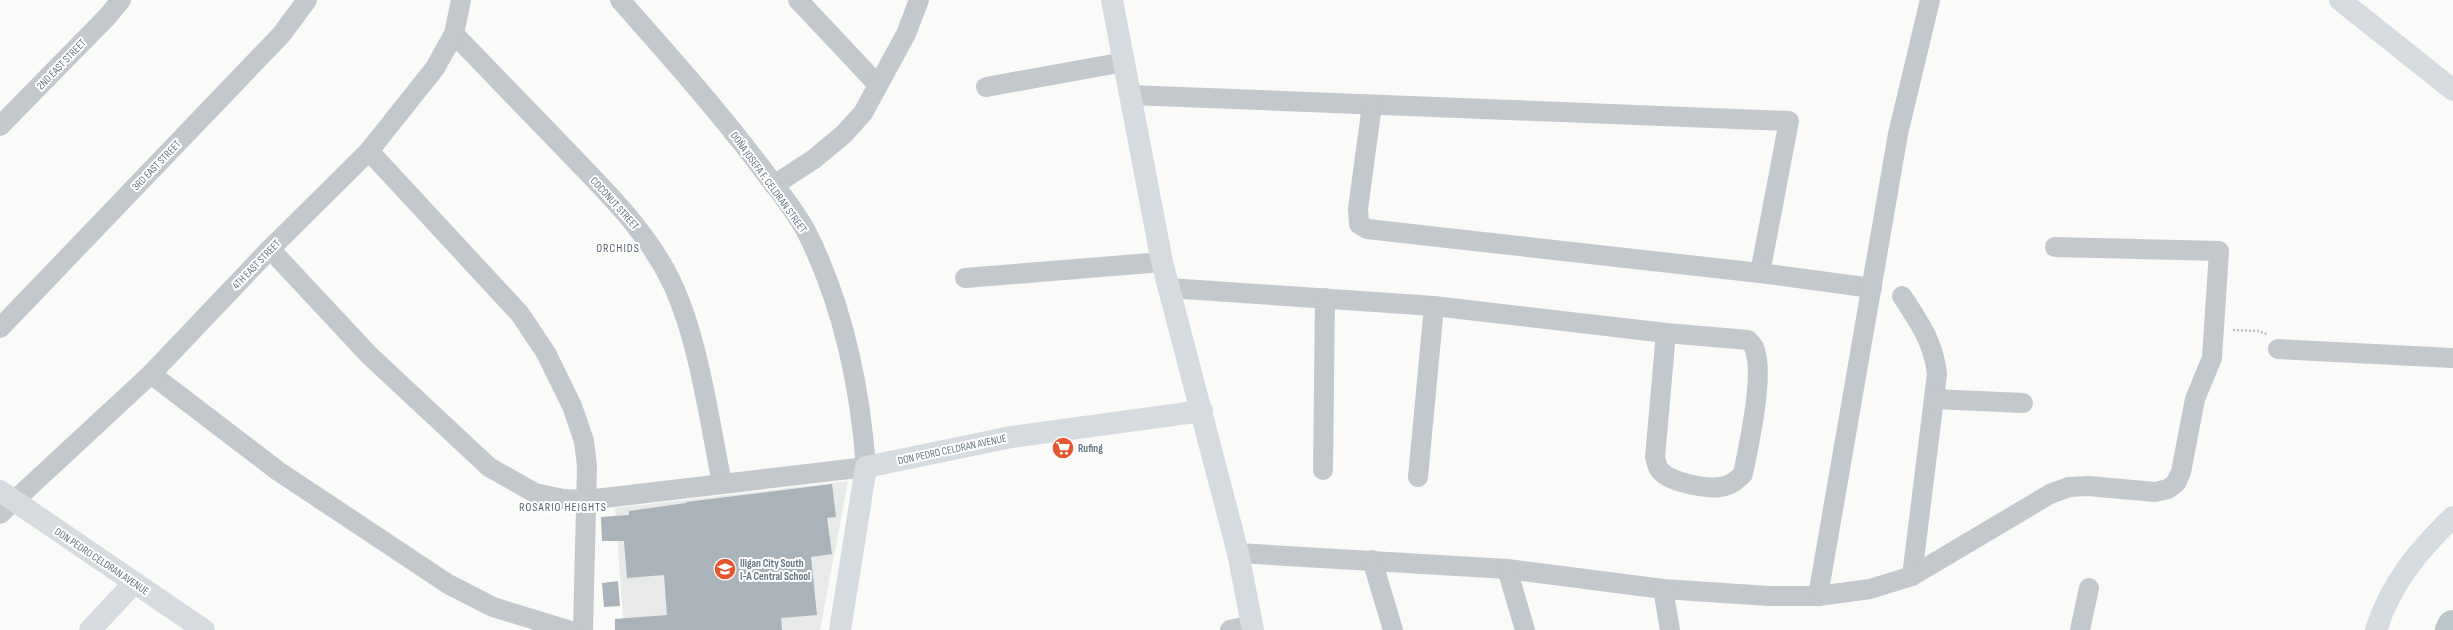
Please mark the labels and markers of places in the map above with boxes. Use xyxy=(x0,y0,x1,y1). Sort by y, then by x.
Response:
supermarket icon: Rufing xyxy=(1050,435,1076,461)
place label: Rufing xyxy=(1078,442,1103,455)
school or university icon: Iligan City South I-A Central School xyxy=(712,556,738,582)
place label: Iligan City South I-A Central School xyxy=(740,557,810,583)

